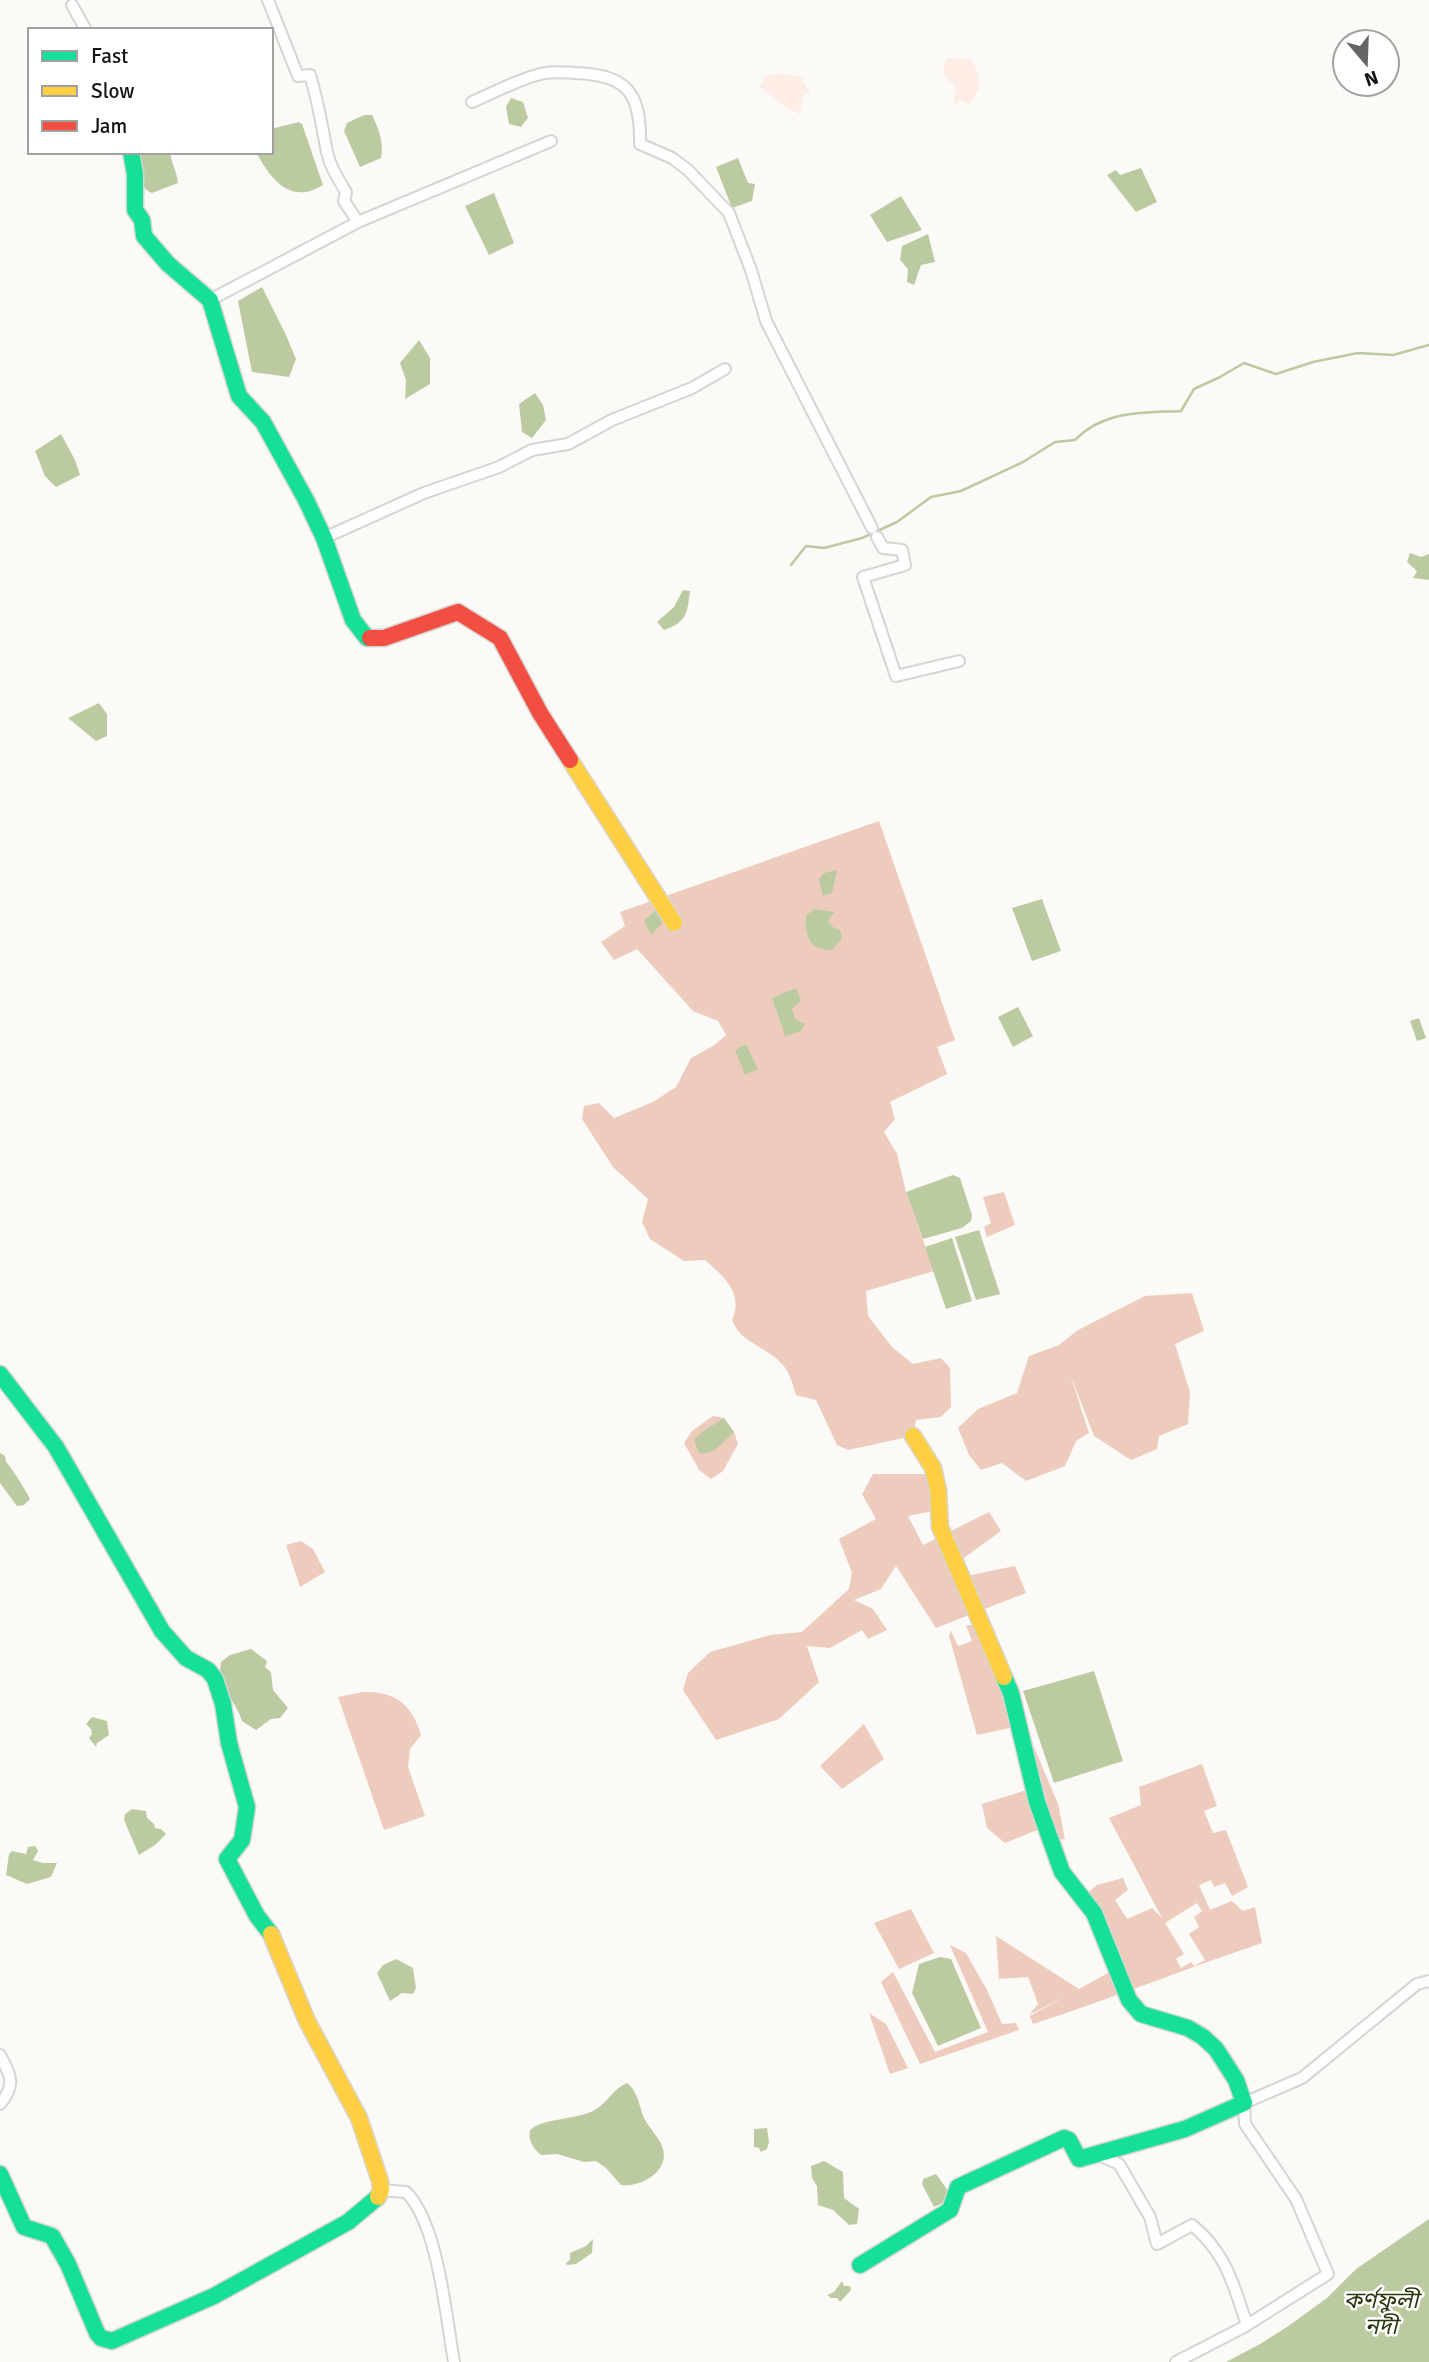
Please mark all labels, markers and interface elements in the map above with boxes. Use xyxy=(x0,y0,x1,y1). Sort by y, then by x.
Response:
legend xyxy=(28,28,273,154)
north arrow xyxy=(1331,28,1401,98)
text: Fast xyxy=(91,43,128,69)
text: N xyxy=(1361,65,1381,92)
text: Slow xyxy=(91,78,135,104)
text: Jam xyxy=(91,113,127,139)
water label: কর্ণফুলী নদী xyxy=(1344,2286,1422,2341)

